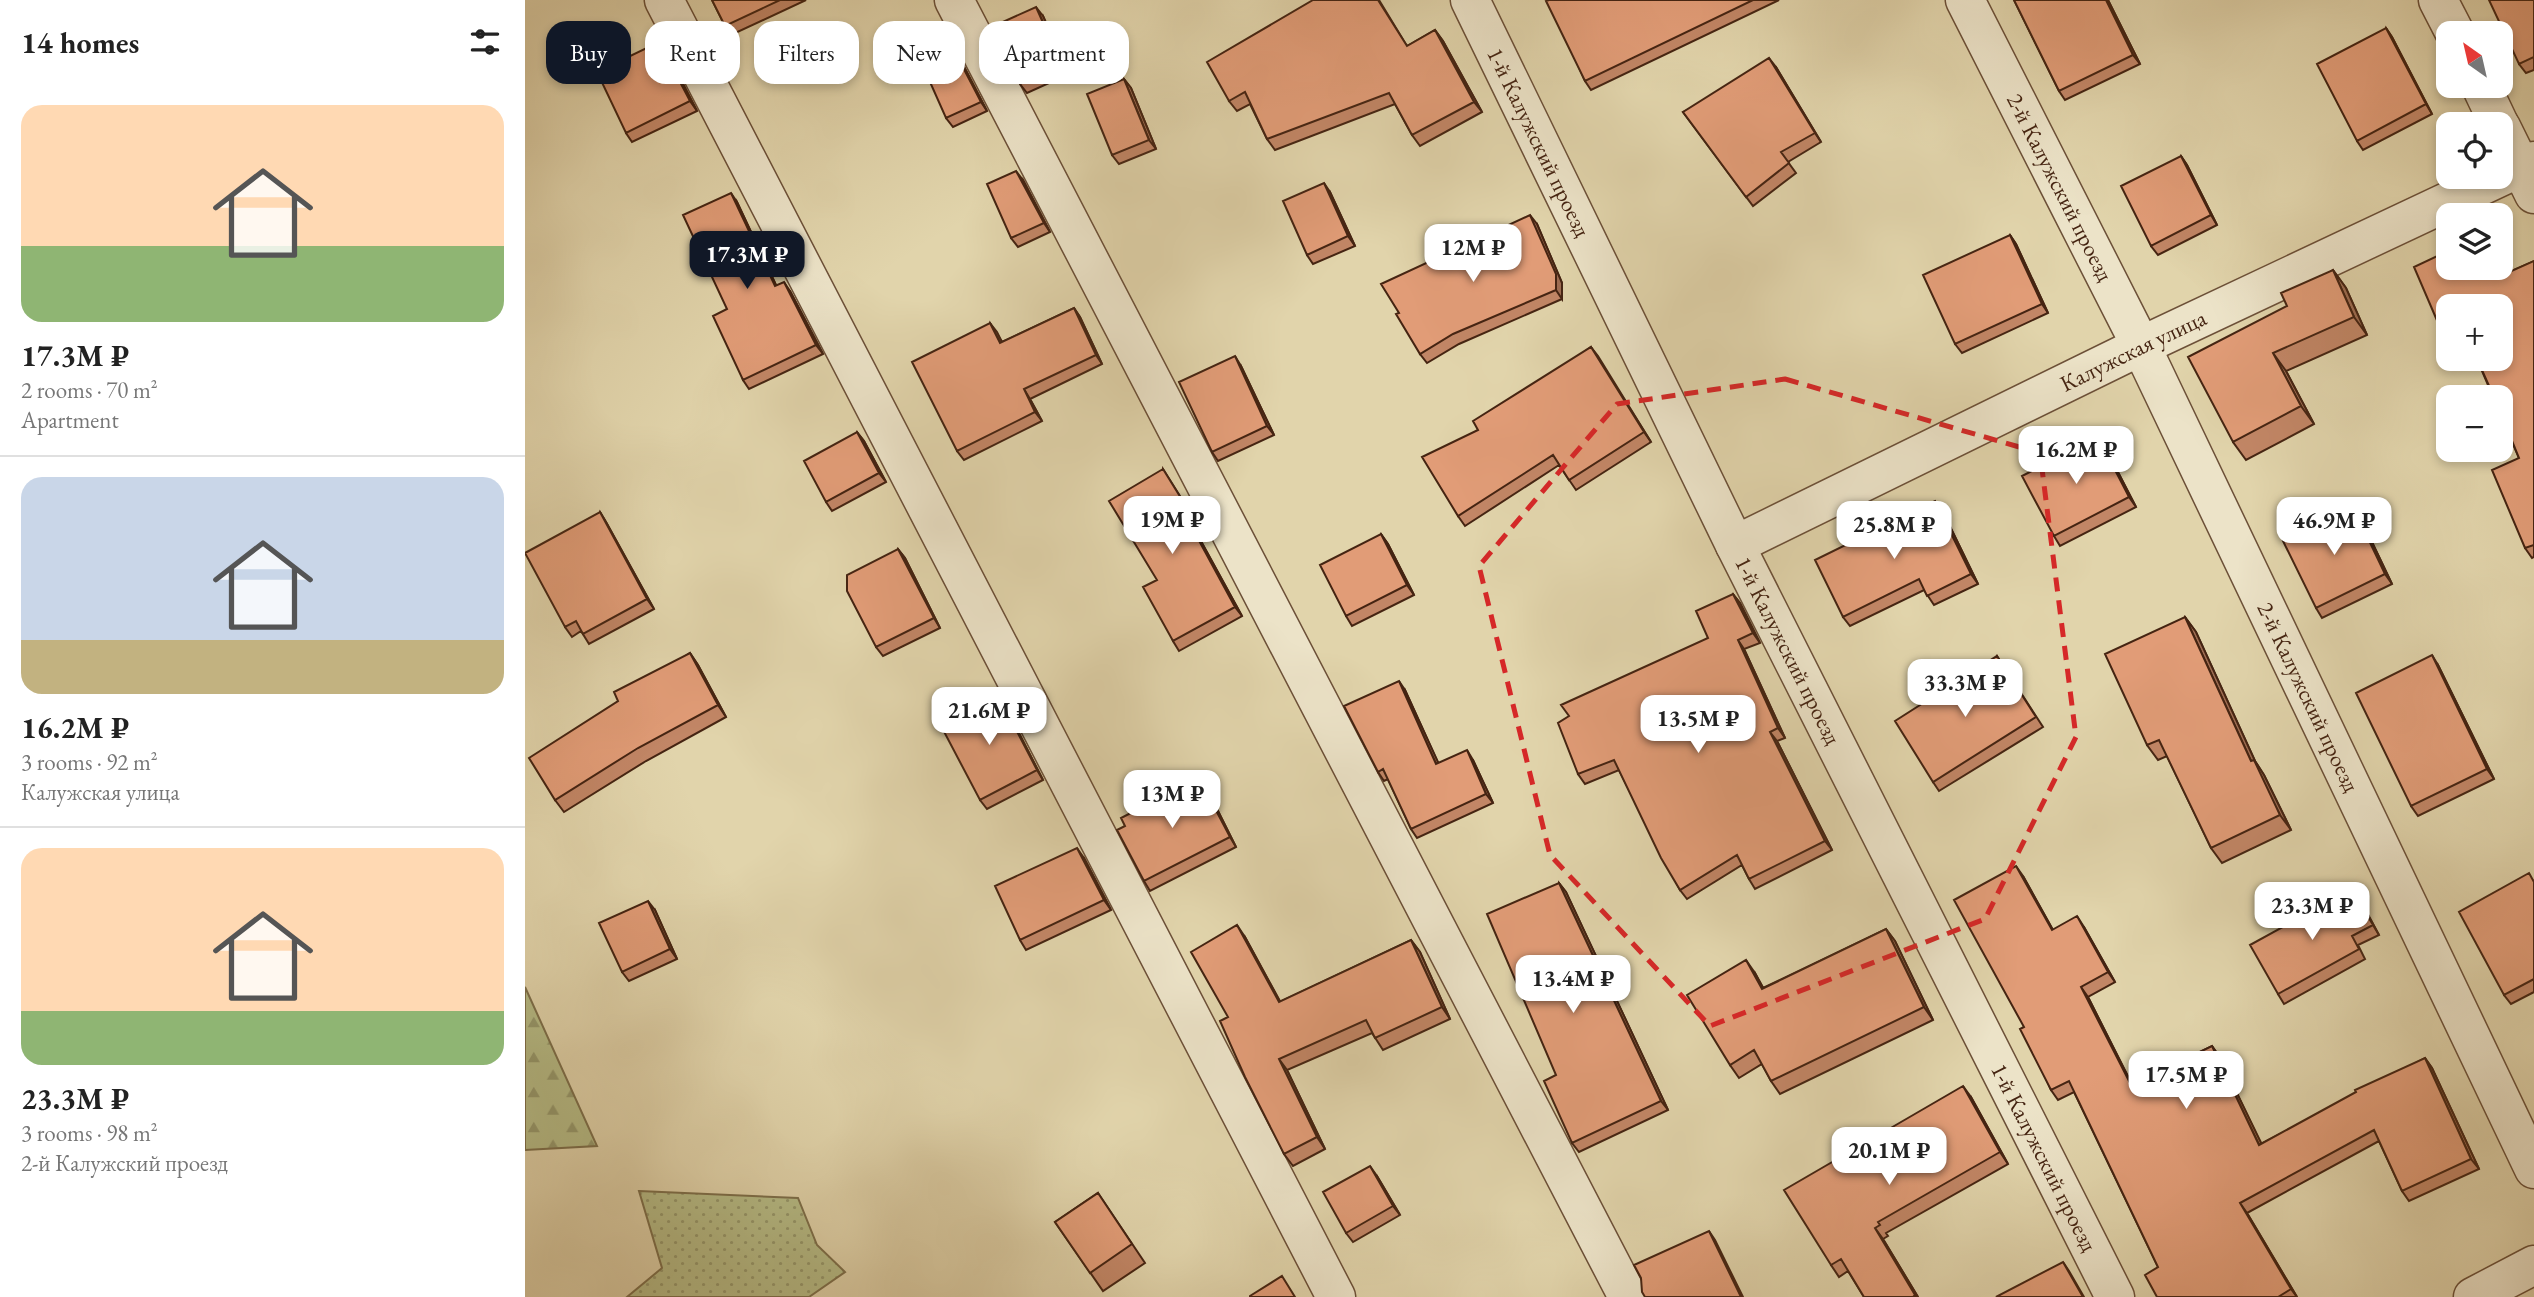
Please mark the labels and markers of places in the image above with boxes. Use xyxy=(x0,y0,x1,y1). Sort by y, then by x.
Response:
pin: 12M ₽ xyxy=(1424,224,1522,284)
pin: 17.3M ₽ xyxy=(682,232,812,291)
pin: 16.2M ₽ xyxy=(2011,426,2141,486)
pin: 19M ₽ xyxy=(1123,496,1221,556)
pin: 46.9M ₽ xyxy=(2269,498,2399,557)
pin: 25.8M ₽ xyxy=(1829,502,1959,561)
pin: 33.3M ₽ xyxy=(1900,660,2030,719)
pin: 21.6M ₽ xyxy=(924,688,1054,747)
pin: 13.5M ₽ xyxy=(1633,696,1763,755)
pin: 13M ₽ xyxy=(1123,770,1221,830)
pin: 23.3M ₽ xyxy=(2247,883,2377,942)
pin: 13.4M ₽ xyxy=(1508,956,1638,1015)
pin: 17.5M ₽ xyxy=(2121,1052,2251,1111)
pin: 20.1M ₽ xyxy=(1824,1128,1954,1187)

